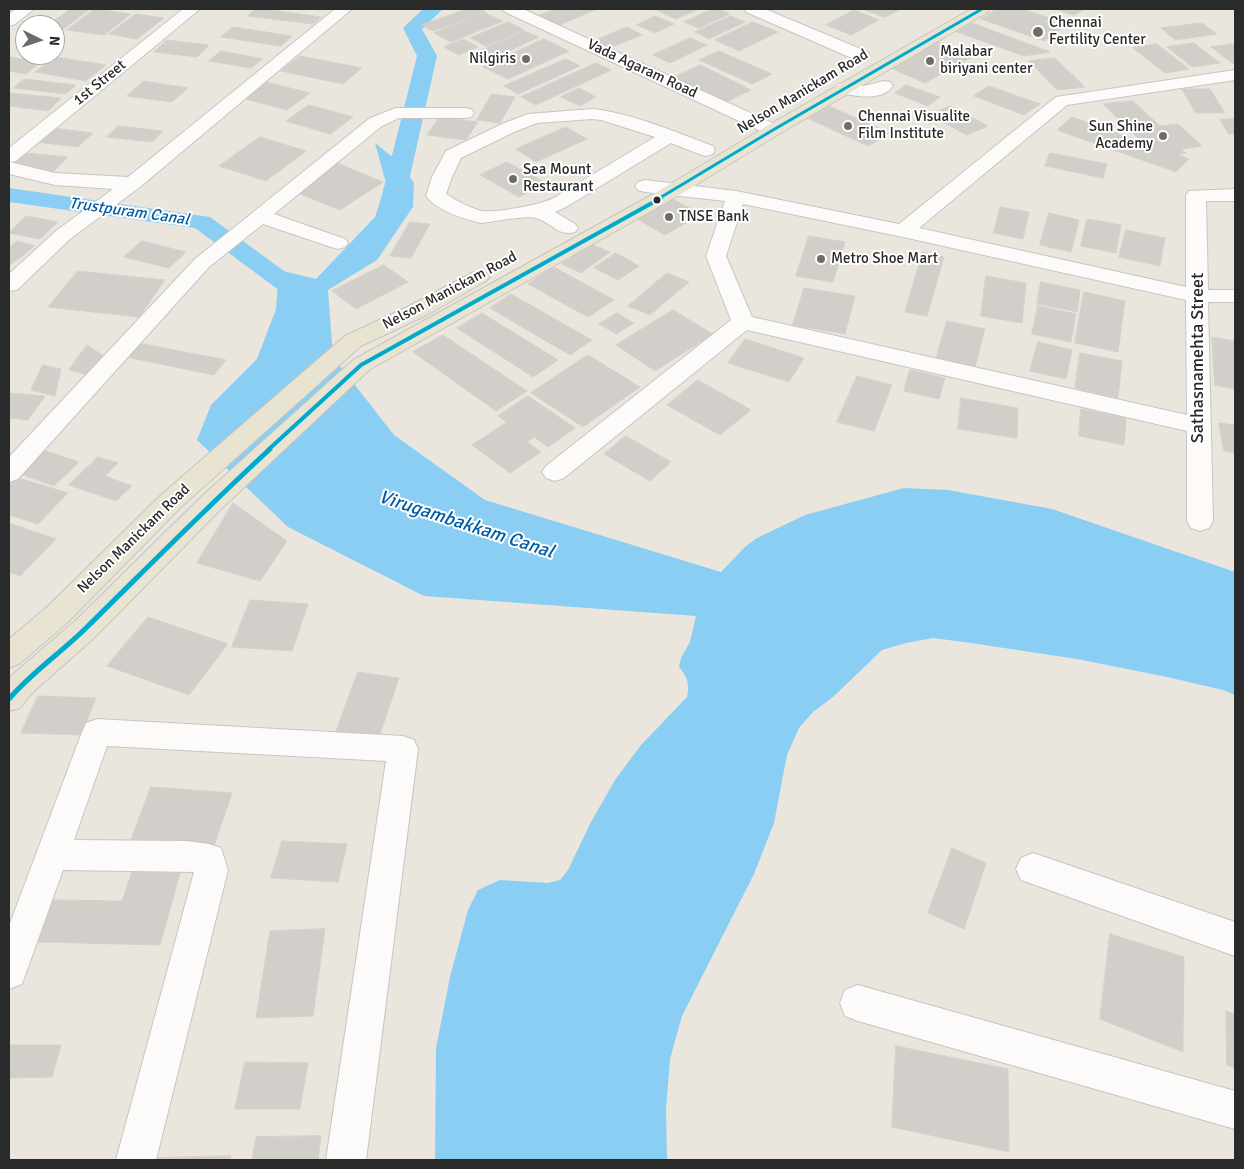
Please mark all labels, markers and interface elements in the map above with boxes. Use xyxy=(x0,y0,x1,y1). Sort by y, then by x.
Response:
place label: Chennai Fertility Center xyxy=(1049,14,1146,49)
north arrow xyxy=(15,15,65,65)
marker: Chennai Fertility Center xyxy=(1031,25,1045,39)
text: N xyxy=(46,36,63,46)
street label: Vada Agaram Road xyxy=(584,36,700,102)
place label: Malabar biriyani center xyxy=(940,43,1032,78)
street label: Nelson Manickam Road xyxy=(734,46,872,138)
place label: Nilgiris xyxy=(469,50,516,68)
marker: Nilgiris xyxy=(520,53,532,65)
marker: Malabar biriyani center xyxy=(924,55,936,67)
street label: 1st Street xyxy=(70,56,130,110)
place label: Chennai Visualite Film Institute xyxy=(858,108,970,143)
place label: Sun Shine Academy xyxy=(1089,118,1153,153)
marker: Chennai Visualite Film Institute xyxy=(842,120,854,132)
marker: Sun Shine Academy xyxy=(1157,130,1169,142)
place label: Sea Mount Restaurant xyxy=(523,161,593,196)
marker: Sea Mount Restaurant xyxy=(507,173,519,185)
water label: Trustpuram Canal xyxy=(68,194,190,230)
unlabelled marker xyxy=(652,195,662,205)
place label: TNSE Bank xyxy=(679,208,749,226)
marker: TNSE Bank xyxy=(663,211,675,223)
street label: Nelson Manickam Road xyxy=(380,248,520,334)
place label: Metro Shoe Mart xyxy=(831,250,938,268)
marker: Metro Shoe Mart xyxy=(815,253,827,265)
street label: Sathasnamehta Street xyxy=(1187,273,1209,443)
street label: Nelson Manickam Road xyxy=(74,481,194,597)
water label: Virugambakkam Canal xyxy=(376,486,556,564)

